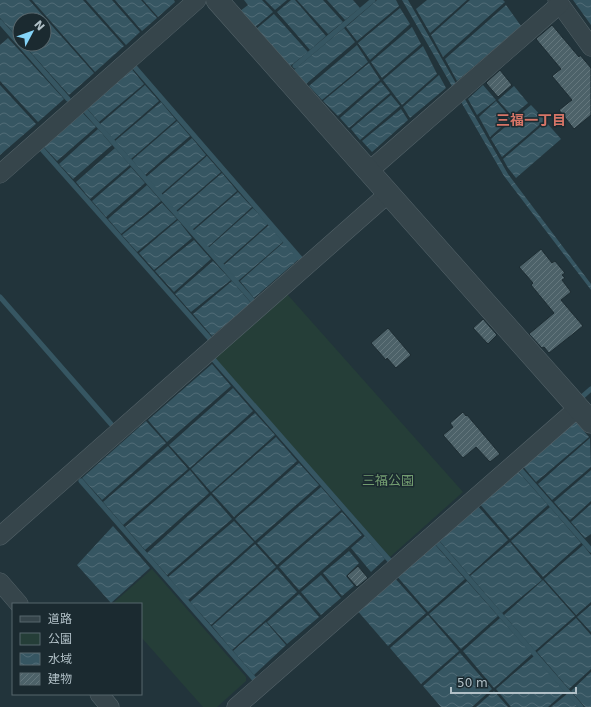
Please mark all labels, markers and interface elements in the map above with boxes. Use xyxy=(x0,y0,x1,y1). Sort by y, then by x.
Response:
north arrow xyxy=(12,12,52,52)
text: N xyxy=(31,18,47,34)
district label: 三福一丁目 xyxy=(496,112,566,128)
park label: 三福公園 xyxy=(362,473,414,488)
legend xyxy=(12,603,142,695)
text: 道路 xyxy=(48,612,72,626)
text: 公園 xyxy=(48,632,72,646)
text: 水域 xyxy=(48,652,72,666)
scale bar xyxy=(451,669,576,695)
text: 建物 xyxy=(48,672,72,686)
text: 50 m xyxy=(457,676,488,690)

